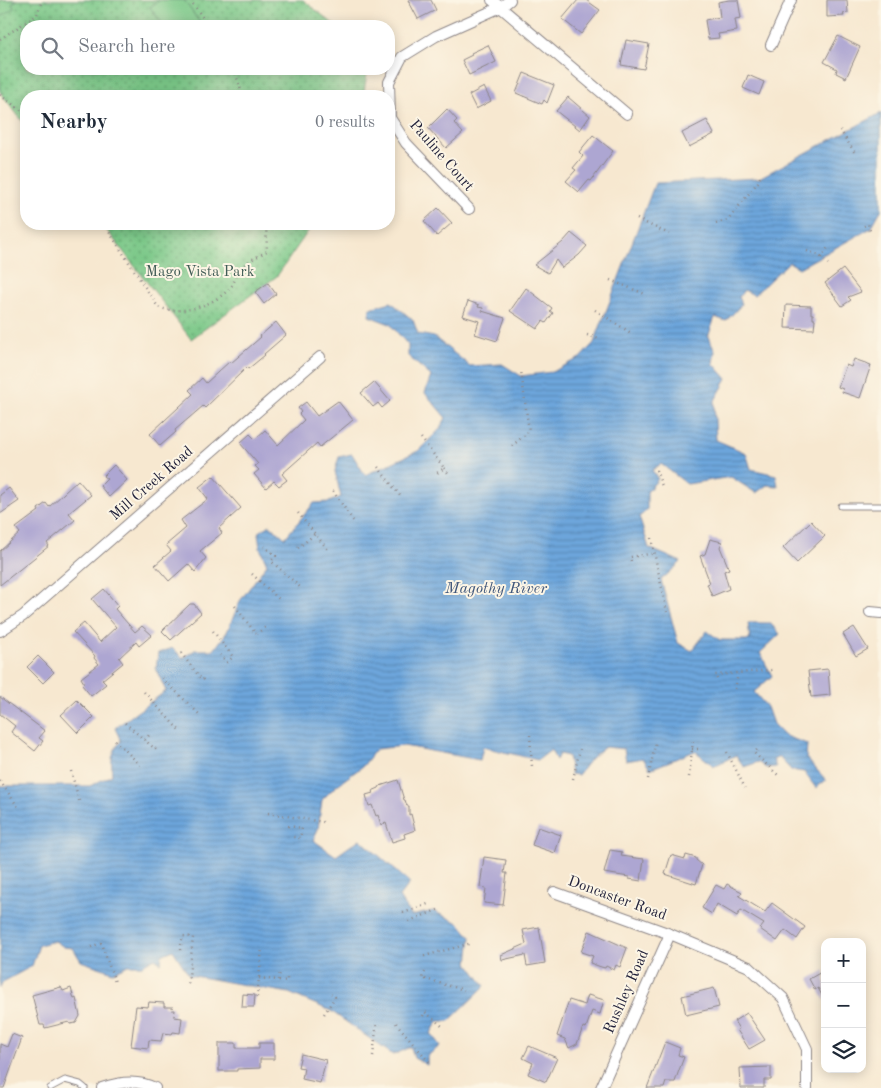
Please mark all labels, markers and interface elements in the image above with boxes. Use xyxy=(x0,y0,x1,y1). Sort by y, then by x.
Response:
search box xyxy=(20,20,395,75)
icon: search xyxy=(38,34,66,62)
text: Search here xyxy=(78,38,175,57)
text: Nearby xyxy=(40,112,108,133)
text: 0 results xyxy=(315,115,375,131)
street label: Pauline Court xyxy=(406,117,476,195)
park label: Mago Vista Park xyxy=(146,265,255,280)
street label: Mill Creek Road xyxy=(108,444,196,524)
water label: Magothy River xyxy=(444,581,548,597)
street label: Doncaster Road xyxy=(566,874,668,924)
map controls xyxy=(821,938,866,1073)
button: + xyxy=(821,938,866,983)
street label: Rushley Road xyxy=(602,948,652,1036)
button: − xyxy=(821,983,866,1028)
button: layers xyxy=(821,1028,866,1073)

